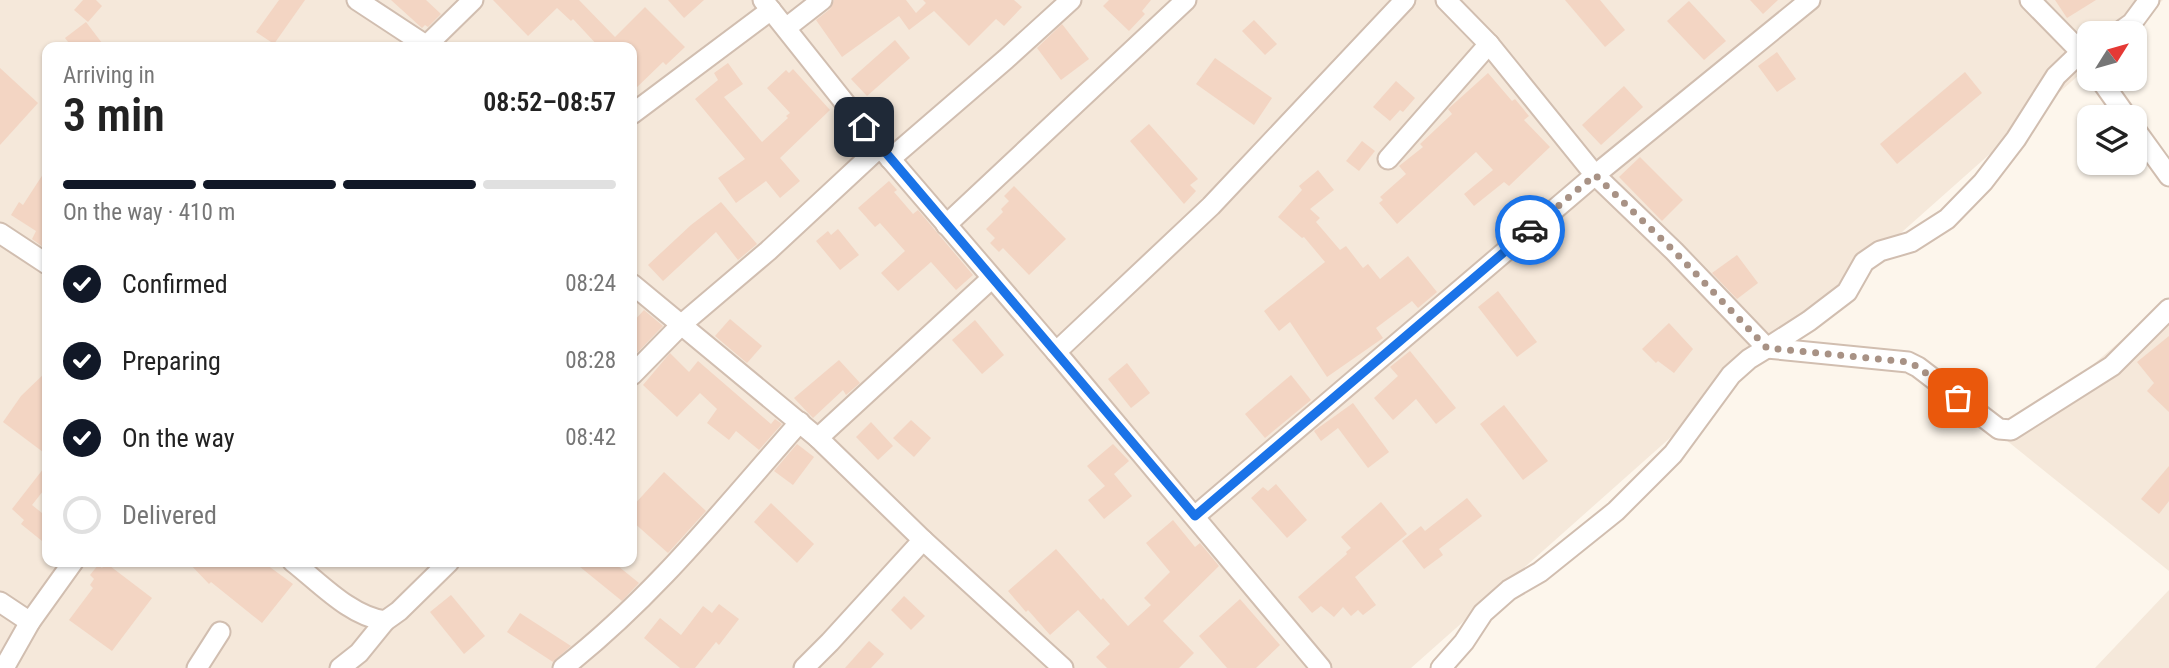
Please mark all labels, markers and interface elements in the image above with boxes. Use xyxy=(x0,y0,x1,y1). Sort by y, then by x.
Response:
north arrow xyxy=(2077,21,2147,91)
map controls xyxy=(2077,21,2147,175)
text: Arriving in xyxy=(63,62,155,89)
text: 08:52–08:57 xyxy=(483,87,616,117)
text: 3 min xyxy=(63,88,165,142)
pin xyxy=(834,97,894,157)
button: layers xyxy=(2077,105,2147,175)
icon: home xyxy=(845,108,883,146)
courier xyxy=(1495,195,1565,265)
text: On the way · 410 m xyxy=(63,199,235,226)
icon: car xyxy=(1511,211,1549,249)
icon: check xyxy=(63,265,101,303)
text: Confirmed xyxy=(122,269,228,299)
text: 08:24 xyxy=(565,270,616,297)
icon: check xyxy=(63,342,101,380)
text: Preparing xyxy=(122,346,221,376)
text: 08:28 xyxy=(565,347,616,374)
pin xyxy=(1928,368,1988,428)
icon: bag xyxy=(1939,379,1977,417)
icon: check xyxy=(63,419,101,457)
text: On the way xyxy=(122,423,235,453)
text: 08:42 xyxy=(565,424,616,451)
text: Delivered xyxy=(122,500,217,530)

